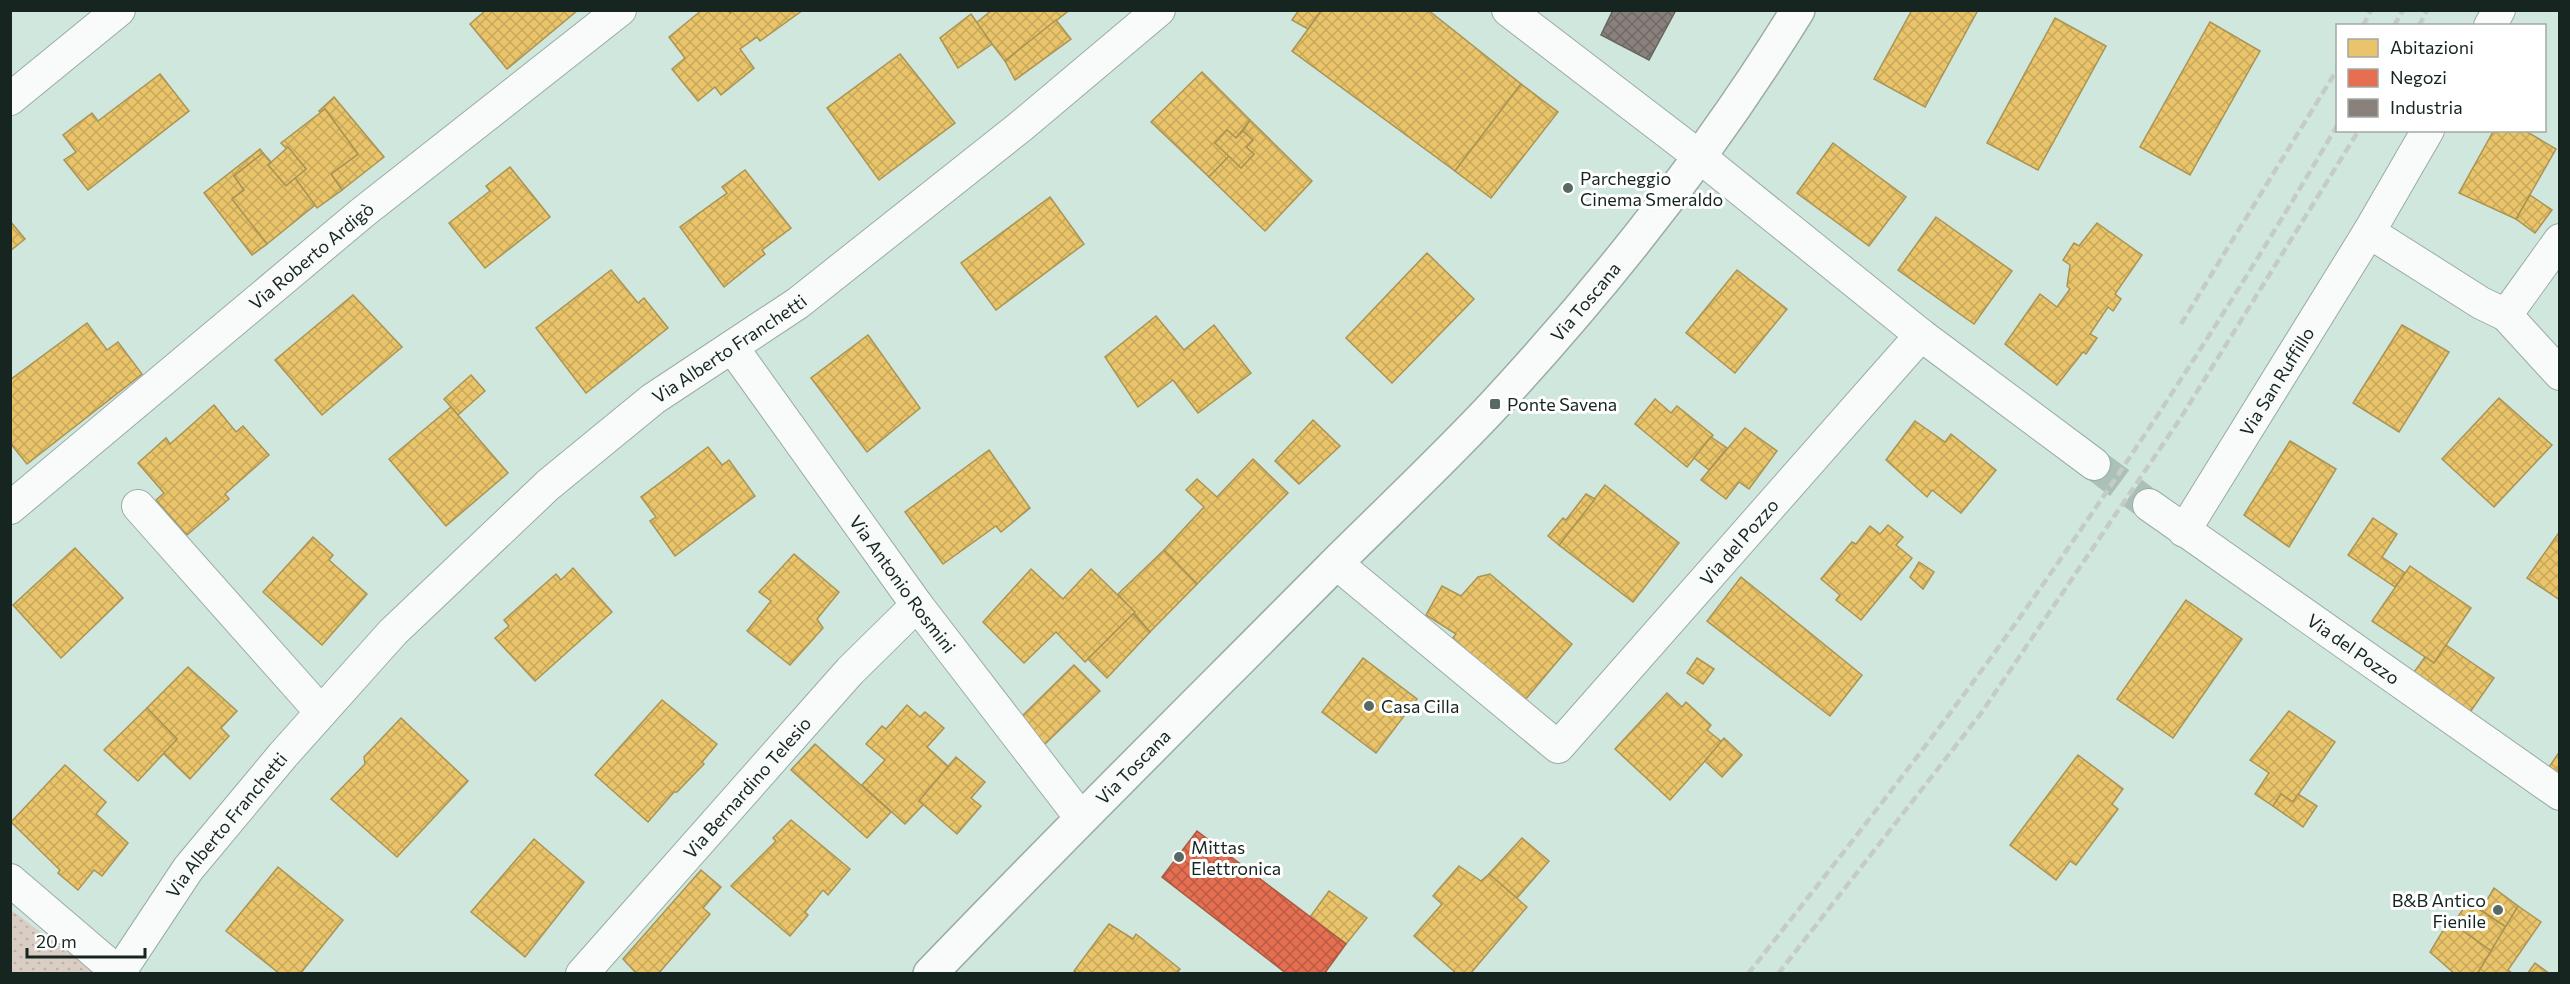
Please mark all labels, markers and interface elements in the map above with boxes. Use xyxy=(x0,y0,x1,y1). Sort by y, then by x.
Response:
legend xyxy=(2336,24,2546,132)
text: Abitazioni xyxy=(2390,36,2474,58)
text: Negozi xyxy=(2390,66,2447,88)
text: Industria xyxy=(2390,96,2463,118)
place label: Parcheggio Cinema Smeraldo xyxy=(1580,167,1723,210)
marker: Parcheggio Cinema Smeraldo xyxy=(1561,181,1575,195)
street label: Via Roberto Ardigò xyxy=(244,197,378,314)
street label: Via Toscana xyxy=(1546,258,1625,346)
street label: Via Alberto Franchetti xyxy=(648,290,811,408)
street label: Via San Ruffillo xyxy=(2235,323,2319,440)
place label: Ponte Savena xyxy=(1507,393,1617,415)
marker: Ponte Savena xyxy=(1488,397,1502,411)
street label: Via del Pozzo xyxy=(1695,494,1783,590)
street label: Via Antonio Rosmini xyxy=(845,511,961,657)
street label: Via del Pozzo xyxy=(2303,609,2404,689)
place label: Casa Cilla xyxy=(1381,695,1459,717)
marker: Casa Cilla xyxy=(1362,699,1376,713)
street label: Via Bernardino Telesio xyxy=(679,712,815,863)
street label: Via Toscana xyxy=(1091,725,1175,809)
street label: Via Alberto Franchetti xyxy=(161,748,292,902)
place label: Mittas Elettronica xyxy=(1191,836,1281,879)
marker: Mittas Elettronica xyxy=(1172,850,1186,864)
place label: B&B Antico Fienile xyxy=(2392,889,2486,932)
marker: B&B Antico Fienile xyxy=(2491,903,2505,917)
scale bar xyxy=(27,921,146,959)
text: 20 m xyxy=(36,930,77,952)

